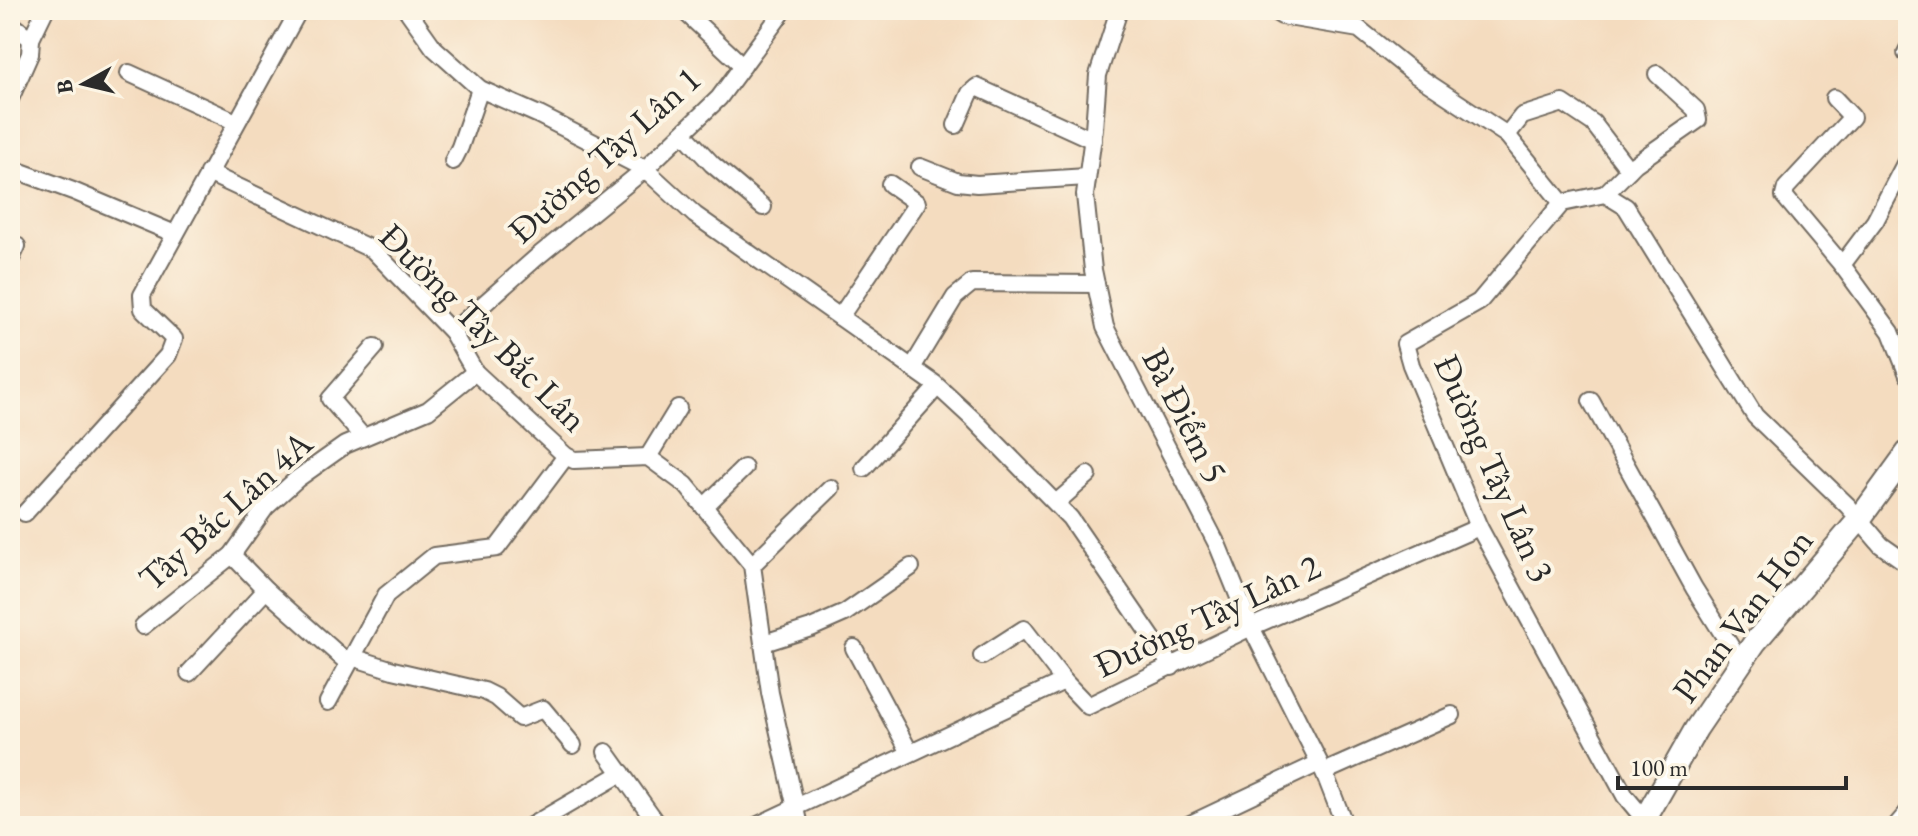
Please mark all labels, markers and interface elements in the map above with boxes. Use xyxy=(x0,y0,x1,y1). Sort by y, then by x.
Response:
north arrow xyxy=(44,44,124,124)
street label: Đường Tây Lân 1 xyxy=(498,55,711,253)
text: B xyxy=(49,78,80,96)
street label: Đường Tây Bắc Lân xyxy=(369,213,598,442)
street label: Bà Điểm 5 xyxy=(1132,340,1239,491)
street label: Đường Tây Lân 3 xyxy=(1424,347,1566,589)
street label: Tây Bắc Lân 4A xyxy=(128,419,323,601)
street label: Phan Van Hon xyxy=(1662,519,1823,712)
street label: Đường Tây Lân 2 xyxy=(1087,543,1328,688)
scale bar xyxy=(1618,740,1846,790)
text: 100 m xyxy=(1630,752,1688,783)

